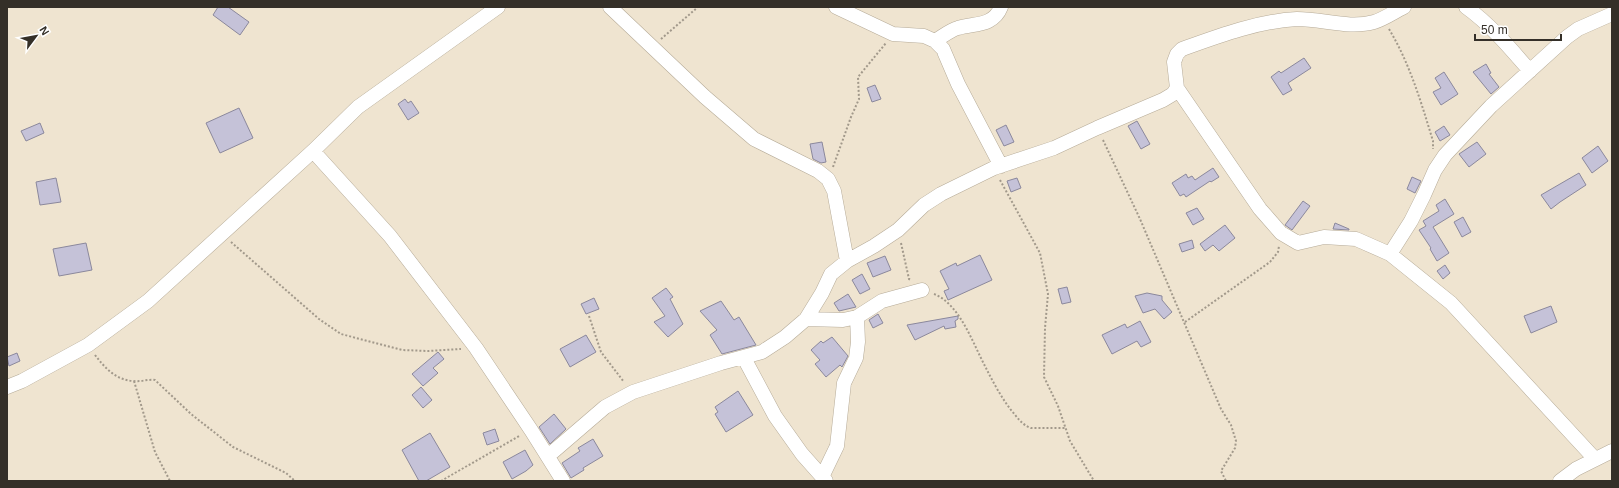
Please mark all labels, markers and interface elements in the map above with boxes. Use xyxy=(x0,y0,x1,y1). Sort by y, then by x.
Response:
north arrow xyxy=(16,16,56,56)
scale bar xyxy=(1475,16,1561,42)
text: 50 m xyxy=(1481,23,1508,37)
text: N xyxy=(37,24,52,37)

